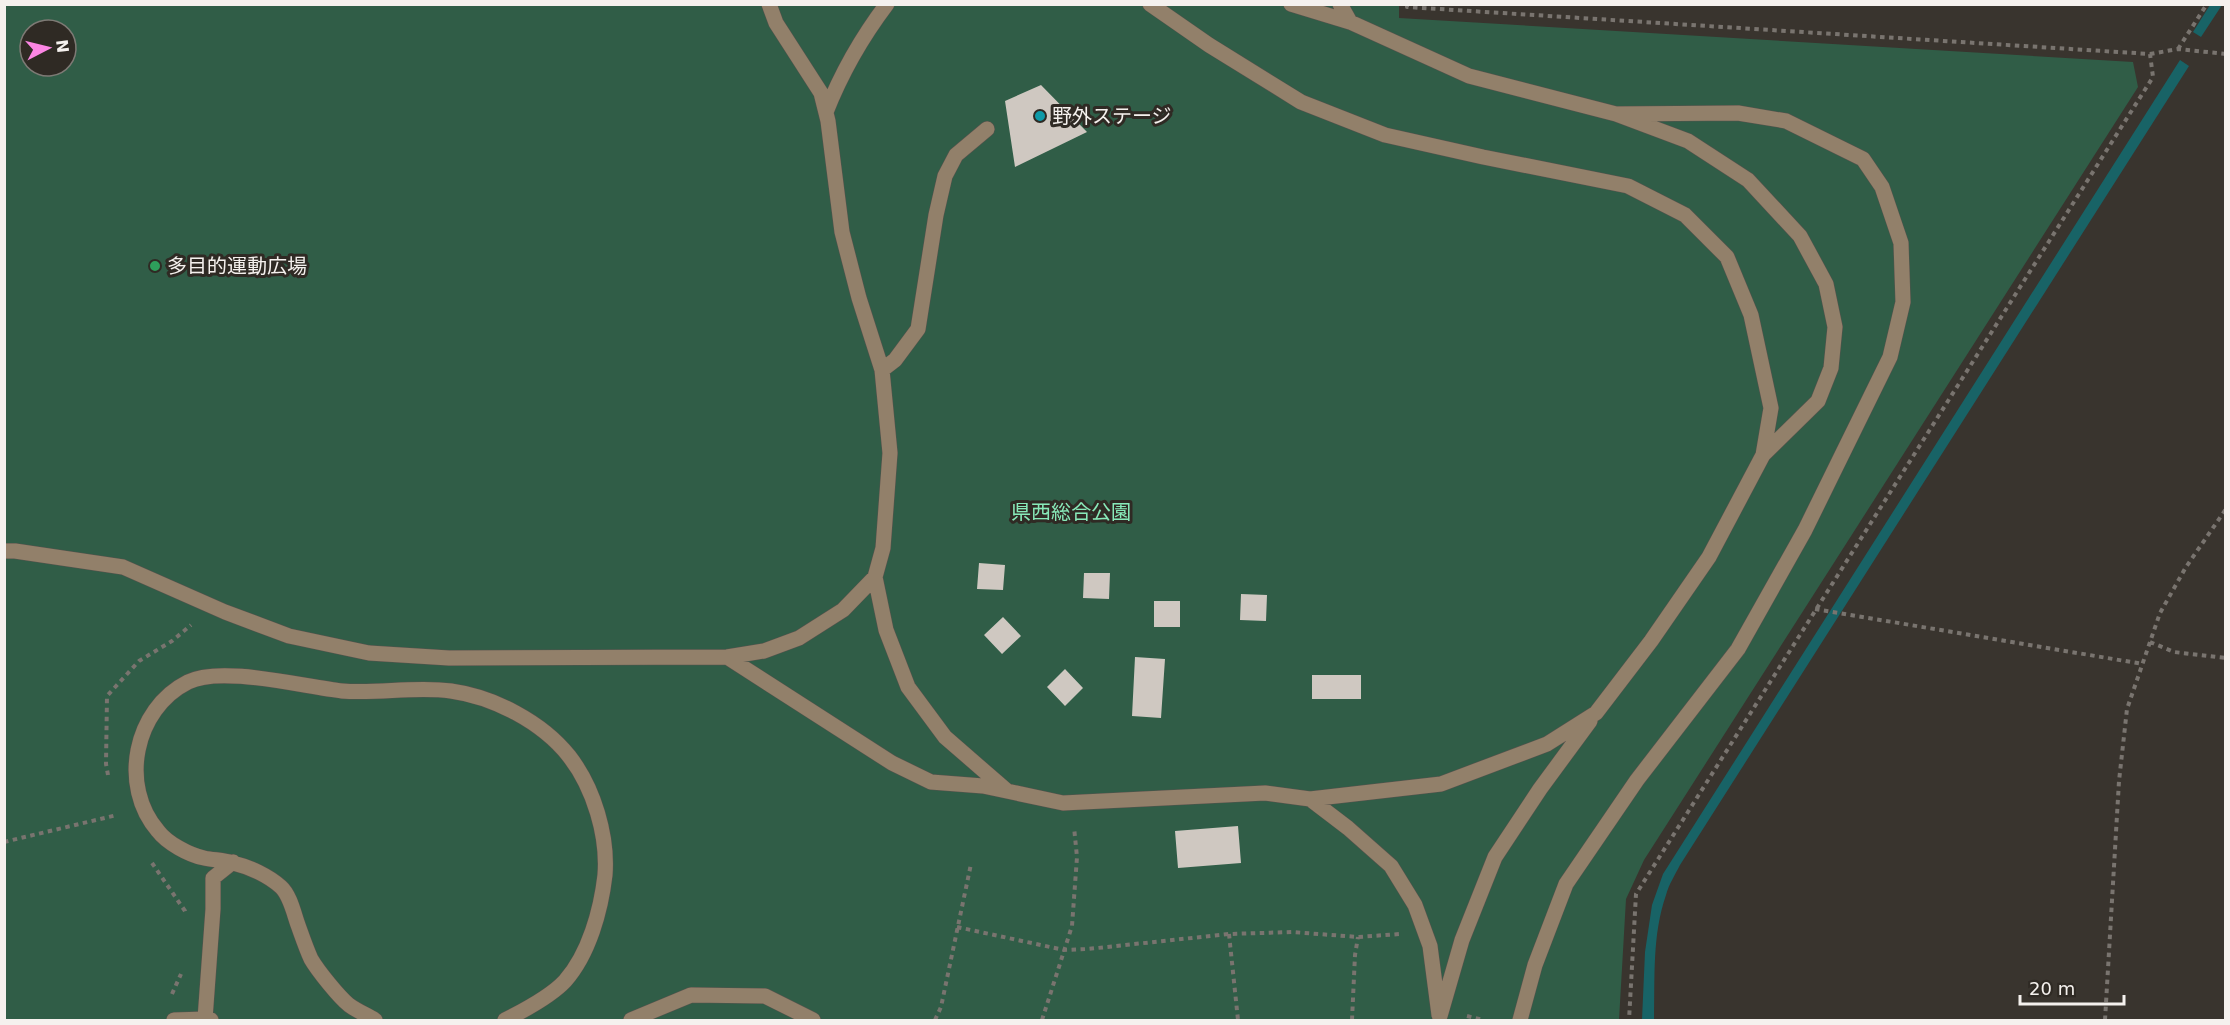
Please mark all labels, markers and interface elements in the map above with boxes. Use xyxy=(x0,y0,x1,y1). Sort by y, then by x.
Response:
north arrow xyxy=(18,18,78,78)
text: N xyxy=(52,38,73,54)
place label: 野外ステージ xyxy=(1052,104,1172,128)
marker: 野外ステージ xyxy=(1033,109,1047,123)
place label: 多目的運動広場 xyxy=(167,254,307,278)
marker: 多目的運動広場 xyxy=(148,259,162,273)
park label: 県西総合公園 xyxy=(1011,500,1131,524)
scale bar xyxy=(2020,968,2124,1006)
text: 20 m xyxy=(2029,978,2075,999)

